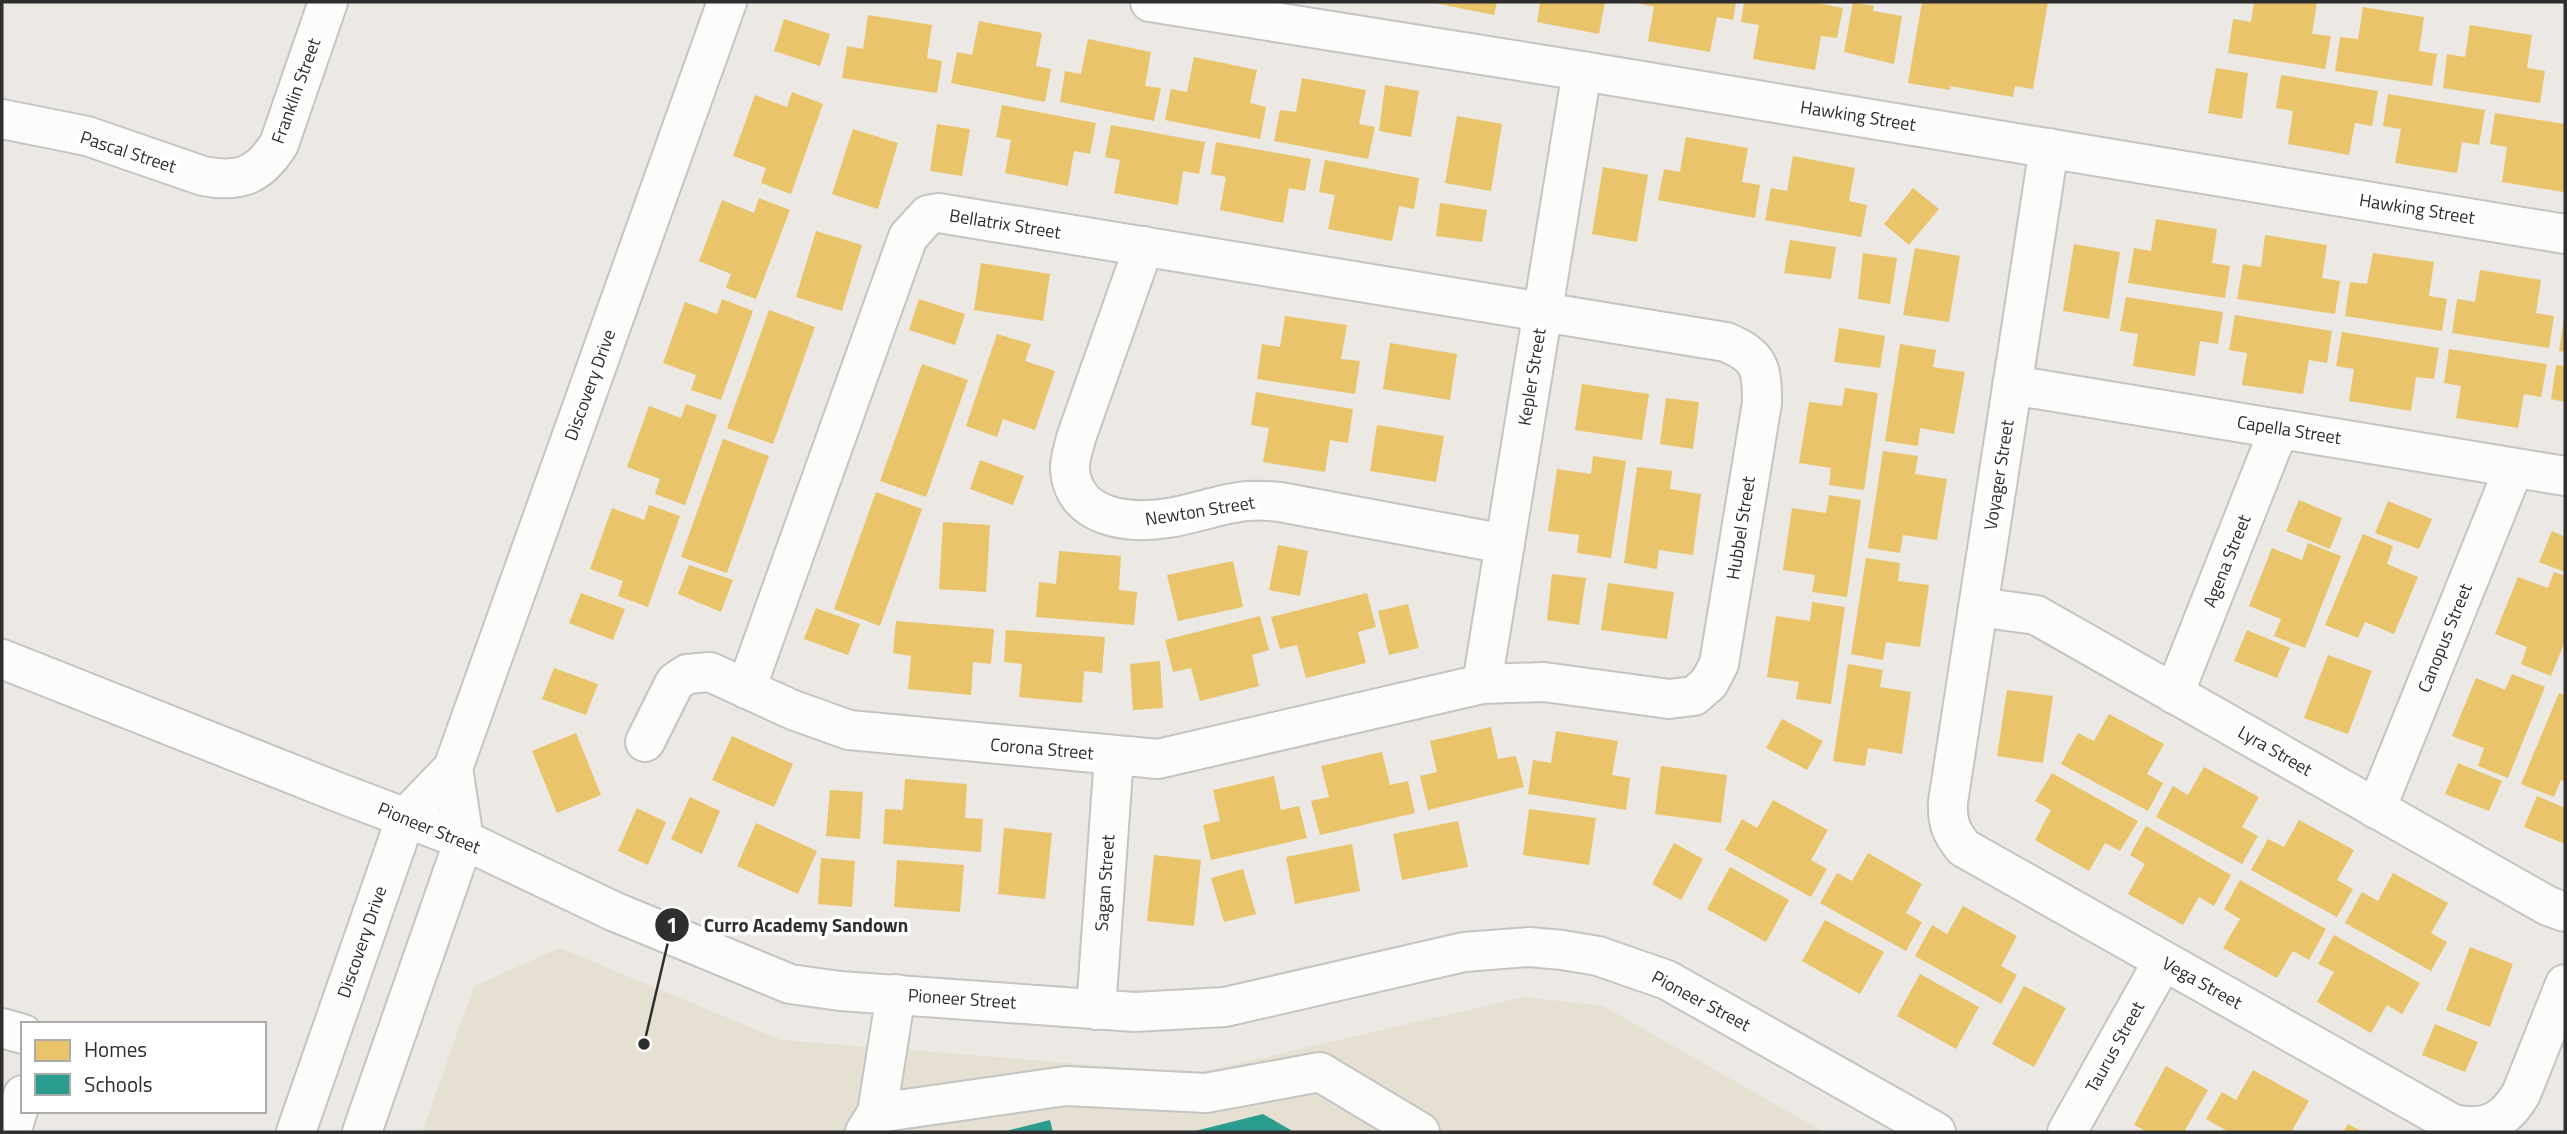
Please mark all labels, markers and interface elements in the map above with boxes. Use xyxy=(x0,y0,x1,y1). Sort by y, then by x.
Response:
street label: Franklin Street xyxy=(264,34,327,147)
street label: Hawking Street xyxy=(1798,93,1919,138)
street label: Pascal Street xyxy=(77,123,180,180)
street label: Hawking Street xyxy=(2357,186,2478,231)
street label: Bellatrix Street xyxy=(947,201,1063,246)
street label: Discovery Drive xyxy=(557,325,622,444)
street label: Kepler Street xyxy=(1510,326,1553,428)
street label: Capella Street xyxy=(2235,408,2344,451)
street label: Voyager Street xyxy=(1976,417,2021,532)
street label: Hubbel Street xyxy=(1719,474,1762,582)
street label: Newton Street xyxy=(1143,488,1257,532)
street label: Agena Street xyxy=(2196,510,2258,611)
street label: Canopus Street xyxy=(2410,578,2479,697)
street label: Lyra Street xyxy=(2233,718,2318,783)
street label: Corona Street xyxy=(989,731,1096,767)
street label: Pioneer Street xyxy=(374,795,485,861)
street label: Sagan Street xyxy=(1088,833,1121,932)
street label: Discovery Drive xyxy=(330,882,393,1001)
callout: Curro Academy Sandown xyxy=(655,905,922,945)
text: 1 xyxy=(666,909,678,941)
text: Curro Academy Sandown xyxy=(704,910,908,939)
street label: Vega Street xyxy=(2157,950,2248,1016)
street label: Pioneer Street xyxy=(1647,963,1756,1038)
street label: Pioneer Street xyxy=(907,981,1018,1016)
street label: Taurus Street xyxy=(2078,995,2151,1097)
legend xyxy=(21,1022,266,1113)
text: Homes xyxy=(84,1033,147,1065)
text: Schools xyxy=(84,1068,153,1100)

